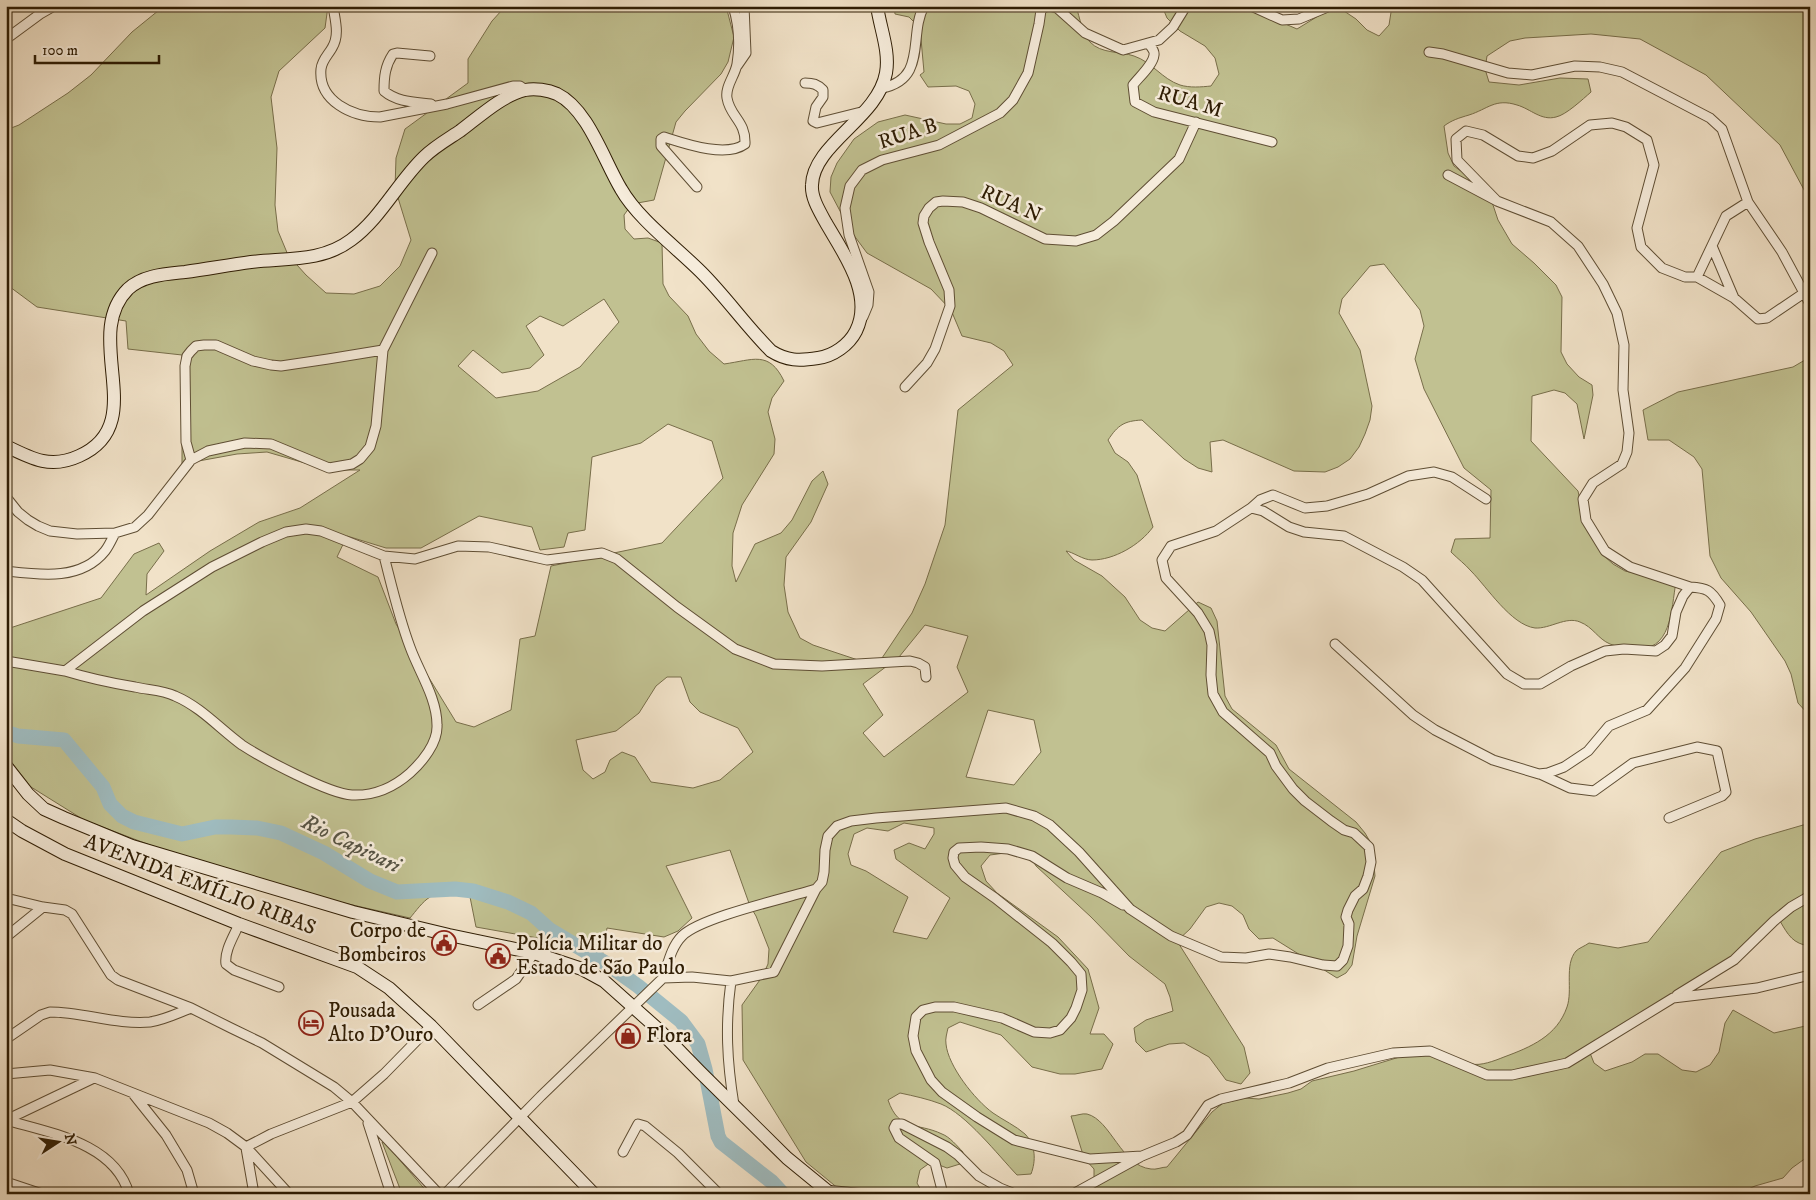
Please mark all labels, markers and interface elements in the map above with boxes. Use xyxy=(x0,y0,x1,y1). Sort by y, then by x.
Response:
scale bar xyxy=(35,32,159,64)
text: 100 m xyxy=(42,41,78,60)
street label: RUA M xyxy=(1154,80,1226,124)
street label: RUA B xyxy=(875,112,941,156)
street label: RUA N xyxy=(976,179,1046,229)
water label: Rio Capivari xyxy=(296,808,406,880)
street label: AVENIDA EMÍLIO RIBAS xyxy=(80,827,320,941)
place label: Corpo de Bombeiros xyxy=(338,918,426,968)
public building icon: Corpo de Bombeiros xyxy=(431,930,457,956)
place label: Polícia Militar do Estado de São Paulo xyxy=(516,931,685,981)
public building icon: Polícia Militar do Estado de São Paulo xyxy=(485,943,511,969)
place label: Pousada Alto D'Ouro xyxy=(328,998,433,1048)
hotel icon: Pousada Alto D'Ouro xyxy=(298,1010,324,1036)
shop icon: Flora xyxy=(615,1023,641,1049)
place label: Flora xyxy=(646,1023,692,1049)
north arrow xyxy=(32,1118,82,1168)
text: N xyxy=(60,1132,80,1147)

